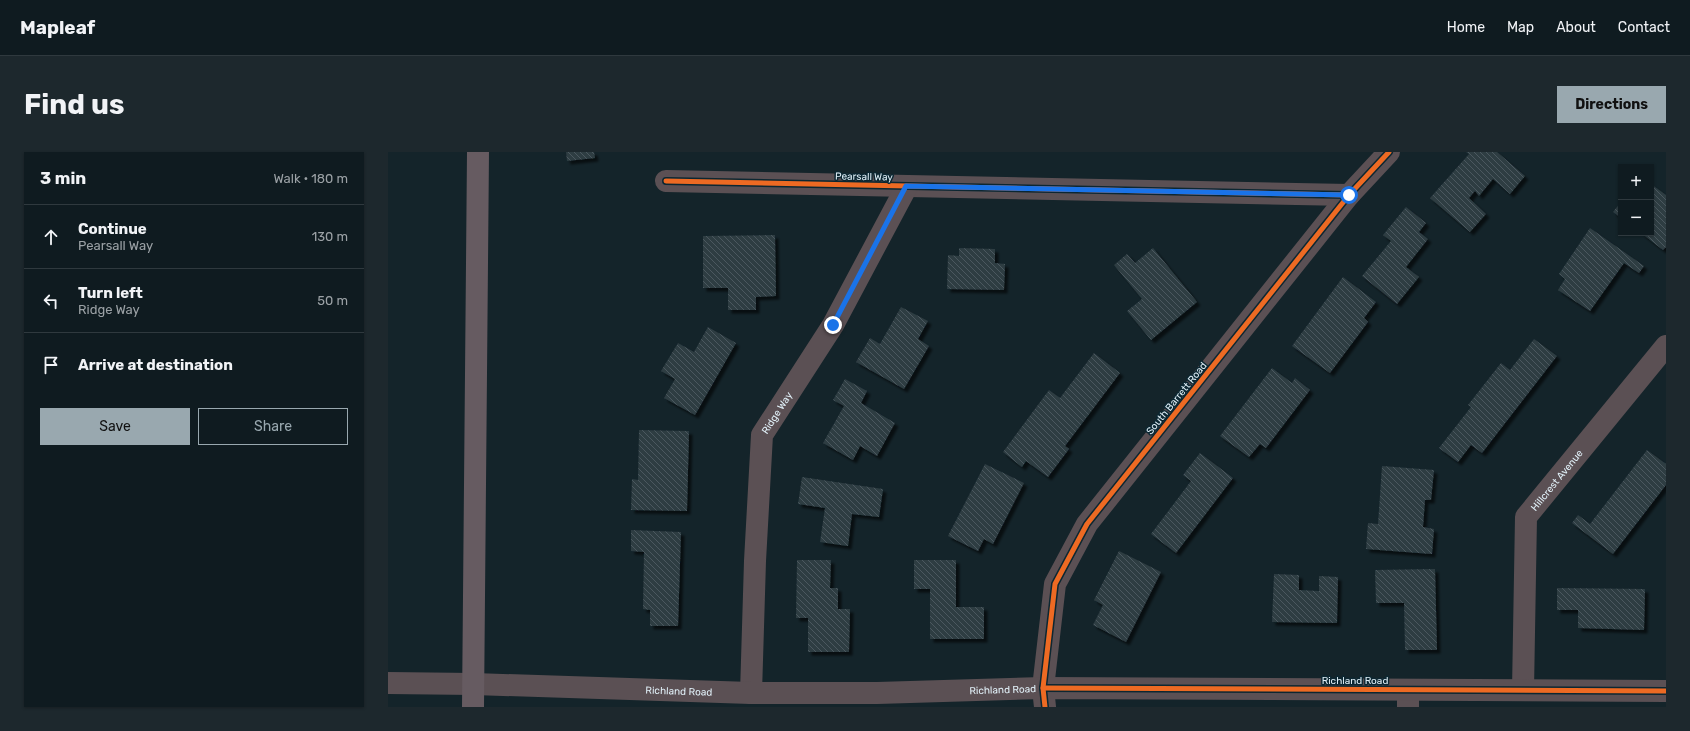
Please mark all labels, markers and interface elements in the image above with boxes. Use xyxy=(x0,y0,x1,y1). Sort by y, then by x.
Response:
text: Mapleaf xyxy=(20,16,95,39)
text: Home xyxy=(1447,19,1485,36)
text: Map xyxy=(1507,19,1534,36)
text: About xyxy=(1556,19,1596,36)
text: Contact xyxy=(1618,19,1670,36)
button: Directions xyxy=(1557,86,1666,123)
text: Find us xyxy=(24,88,124,121)
map controls xyxy=(1618,164,1654,236)
button: + xyxy=(1618,164,1654,200)
text: 3 min xyxy=(40,168,86,188)
street label: Pearsall Way xyxy=(835,170,893,184)
text: Walk · 180 m xyxy=(273,171,348,186)
route start xyxy=(1340,186,1358,204)
button: − xyxy=(1618,200,1654,236)
text: Continue xyxy=(78,220,147,238)
icon: ahead xyxy=(40,226,62,248)
text: 130 m xyxy=(312,229,348,244)
text: Pearsall Way xyxy=(78,238,153,253)
text: Turn left xyxy=(78,284,143,302)
icon: left xyxy=(40,290,62,312)
text: 50 m xyxy=(317,293,348,308)
text: Ridge Way xyxy=(78,302,140,317)
route end xyxy=(824,316,842,334)
icon: arrive xyxy=(40,354,62,376)
text: Arrive at destination xyxy=(78,356,233,374)
street label: South Barrett Road xyxy=(1144,360,1210,437)
street label: Ridge Way xyxy=(759,389,796,436)
button: Save xyxy=(40,408,190,445)
button: Share xyxy=(198,408,348,445)
street label: Hillcrest Avenue xyxy=(1529,447,1586,514)
street label: Richland Road xyxy=(1322,675,1388,687)
street label: Richland Road xyxy=(969,683,1036,697)
street label: Richland Road xyxy=(645,685,712,699)

